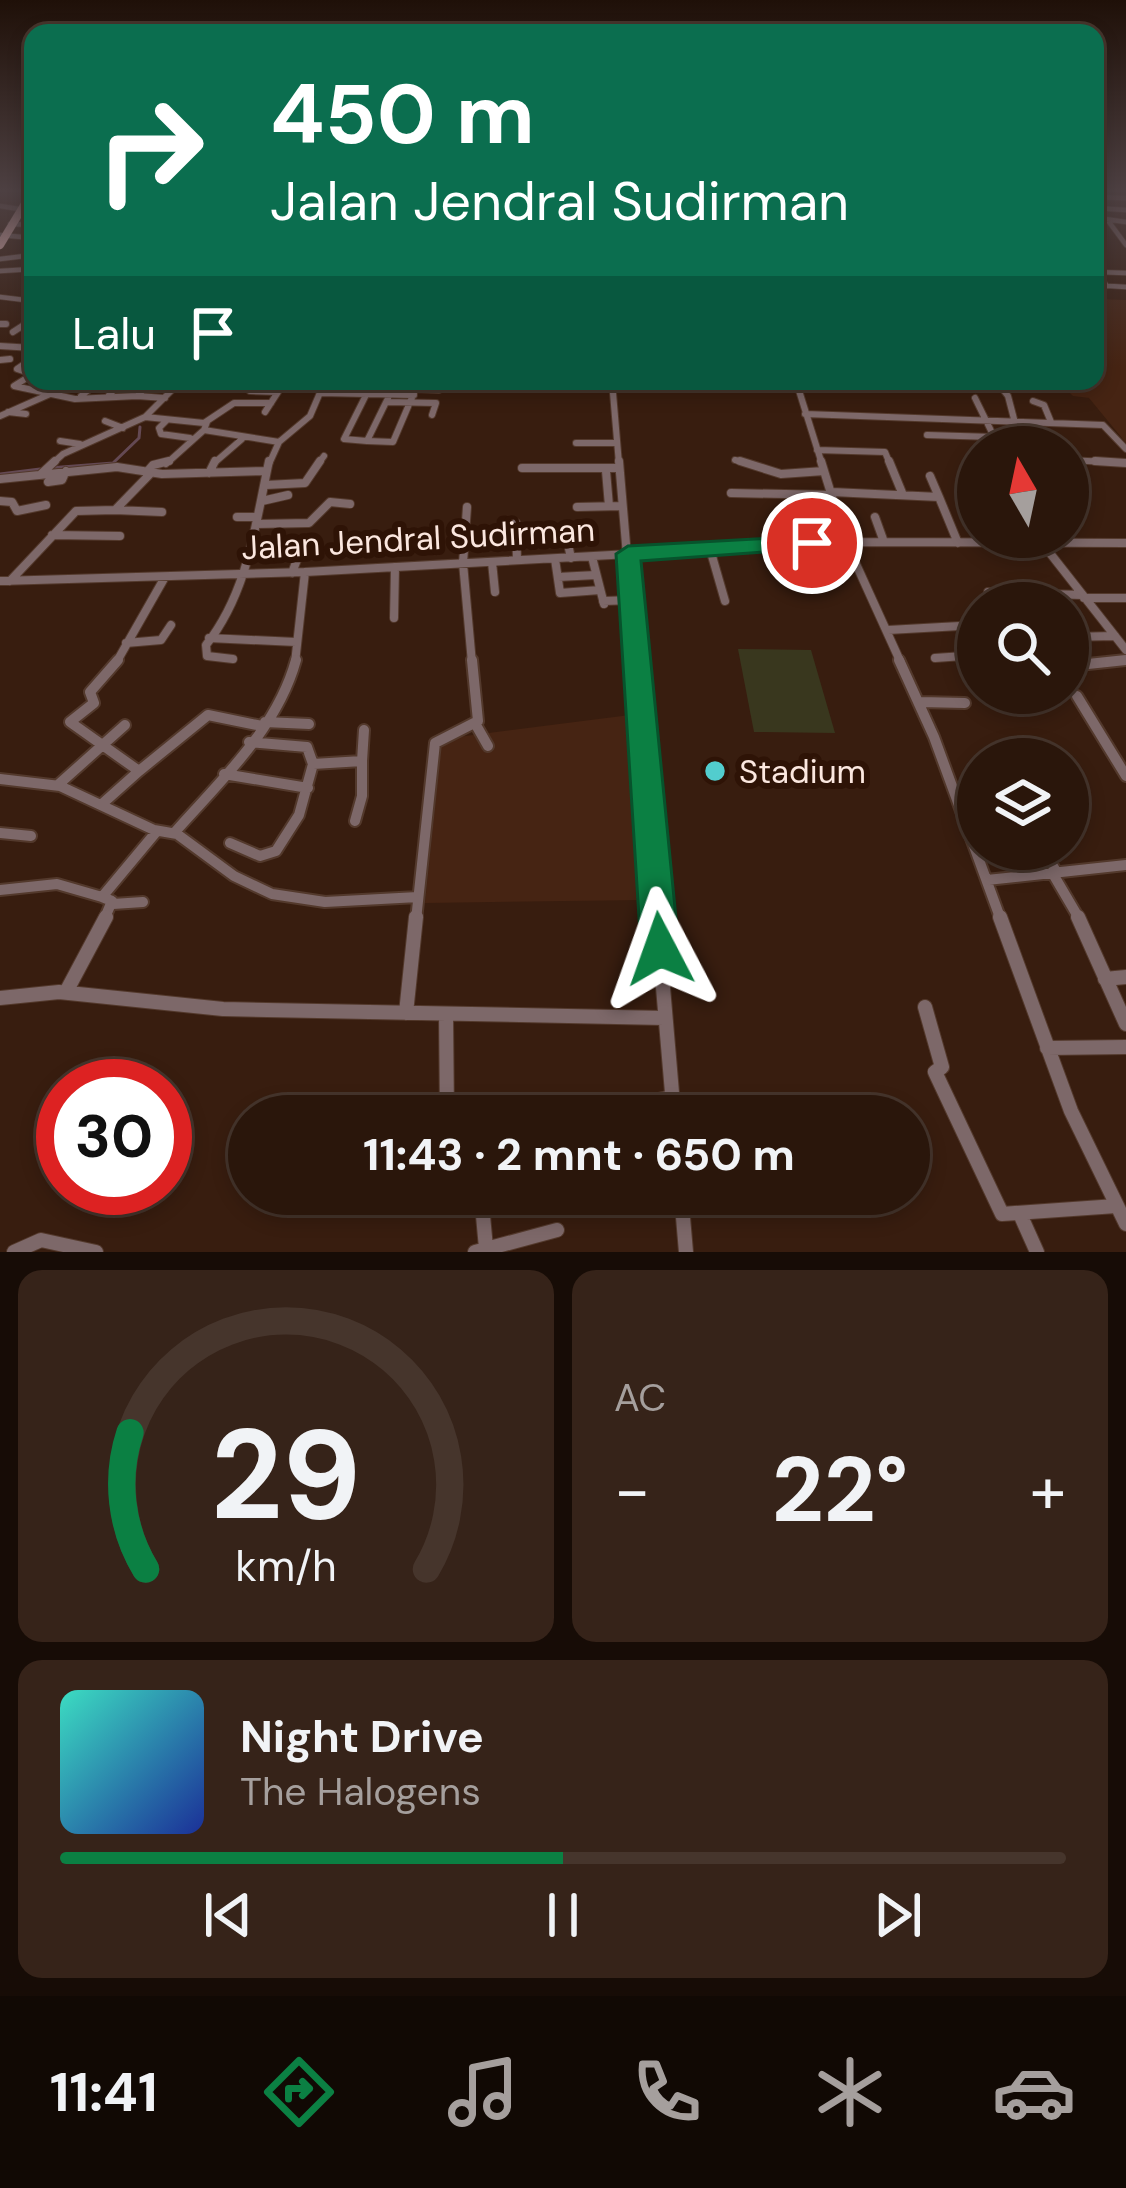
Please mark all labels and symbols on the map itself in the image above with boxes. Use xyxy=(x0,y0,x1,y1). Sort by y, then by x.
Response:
north arrow xyxy=(957,426,1089,558)
pin xyxy=(761,492,863,594)
street label: Jalan Jendral Sudirman xyxy=(240,508,596,569)
place label: Stadium xyxy=(739,750,866,793)
marker: Stadium xyxy=(702,758,728,784)
position arrow xyxy=(597,886,723,1012)
speed limit sign: 30 xyxy=(36,1059,192,1215)

